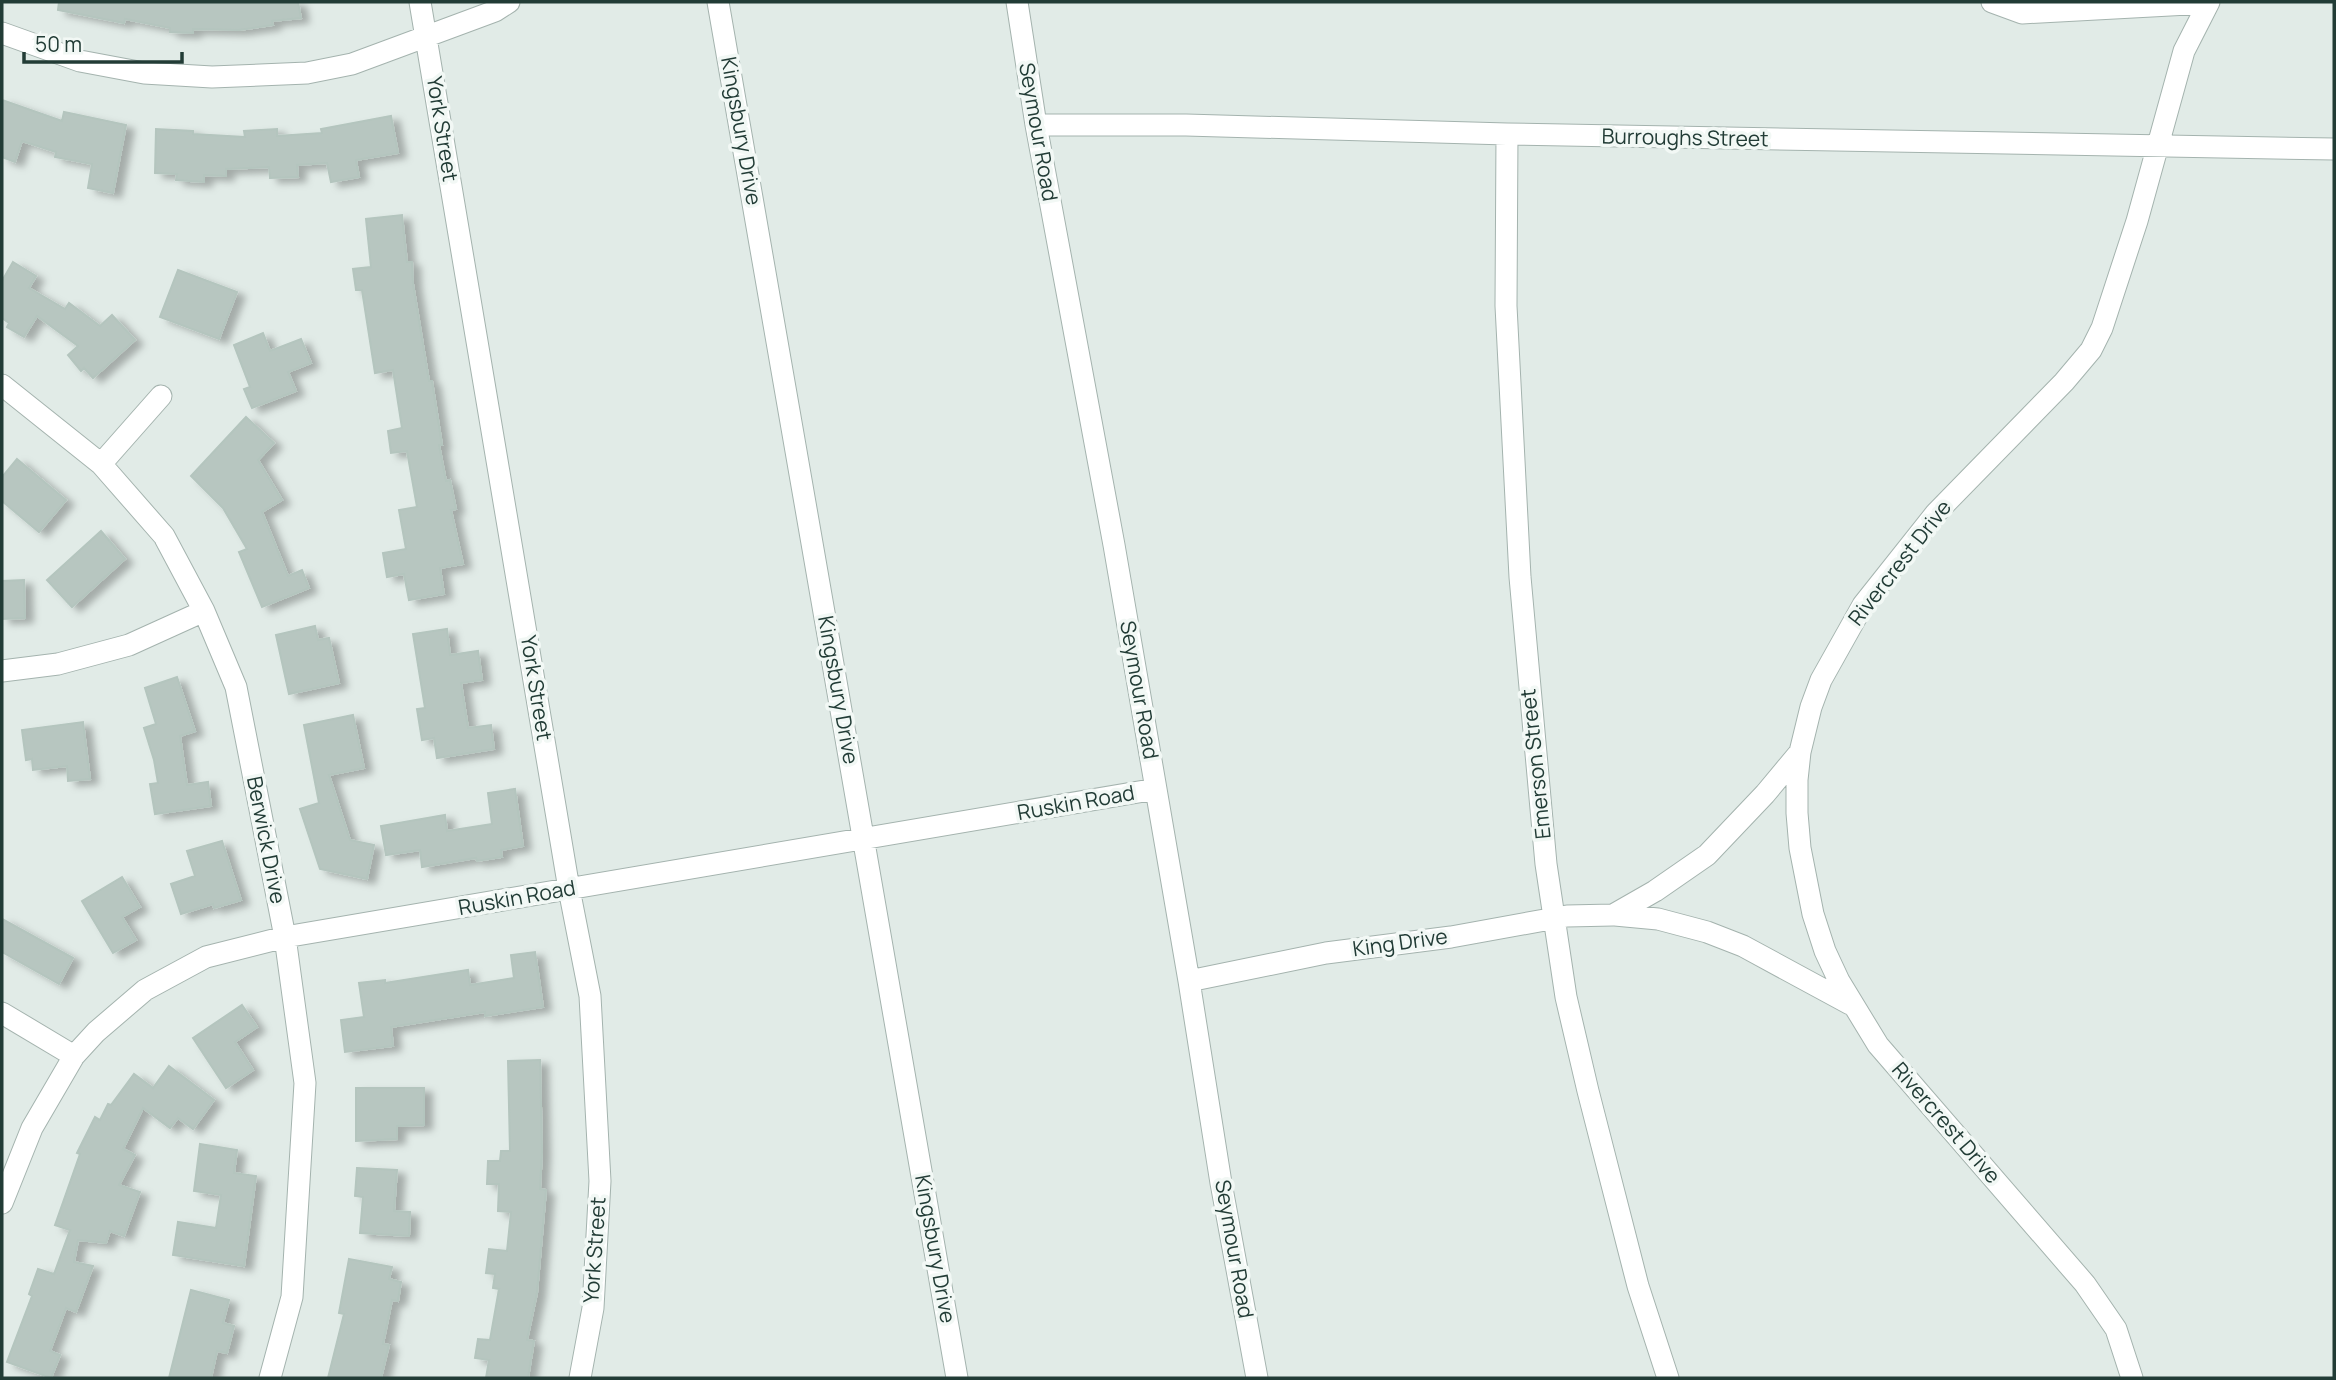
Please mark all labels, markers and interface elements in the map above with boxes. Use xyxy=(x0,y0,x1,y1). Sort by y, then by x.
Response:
scale bar xyxy=(24,21,182,65)
text: 50 m xyxy=(35,30,82,58)
street label: Kingsbury Drive xyxy=(715,55,769,207)
street label: Seymour Road xyxy=(1013,60,1065,203)
street label: York Street xyxy=(421,74,465,184)
street label: Burroughs Street xyxy=(1601,122,1769,152)
street label: Rivercrest Drive xyxy=(1841,494,1957,631)
street label: Kingsbury Drive xyxy=(812,614,866,766)
street label: Seymour Road xyxy=(1114,618,1166,761)
street label: York Street xyxy=(515,633,559,743)
street label: Emerson Street xyxy=(1513,688,1557,841)
street label: Berwick Drive xyxy=(241,774,293,906)
street label: Ruskin Road xyxy=(1015,778,1137,826)
street label: Ruskin Road xyxy=(456,873,578,921)
street label: King Drive xyxy=(1351,921,1449,963)
street label: Rivercrest Drive xyxy=(1886,1056,2007,1189)
street label: Kingsbury Drive xyxy=(909,1173,963,1325)
street label: Seymour Road xyxy=(1209,1177,1261,1320)
street label: York Street xyxy=(576,1196,612,1304)

